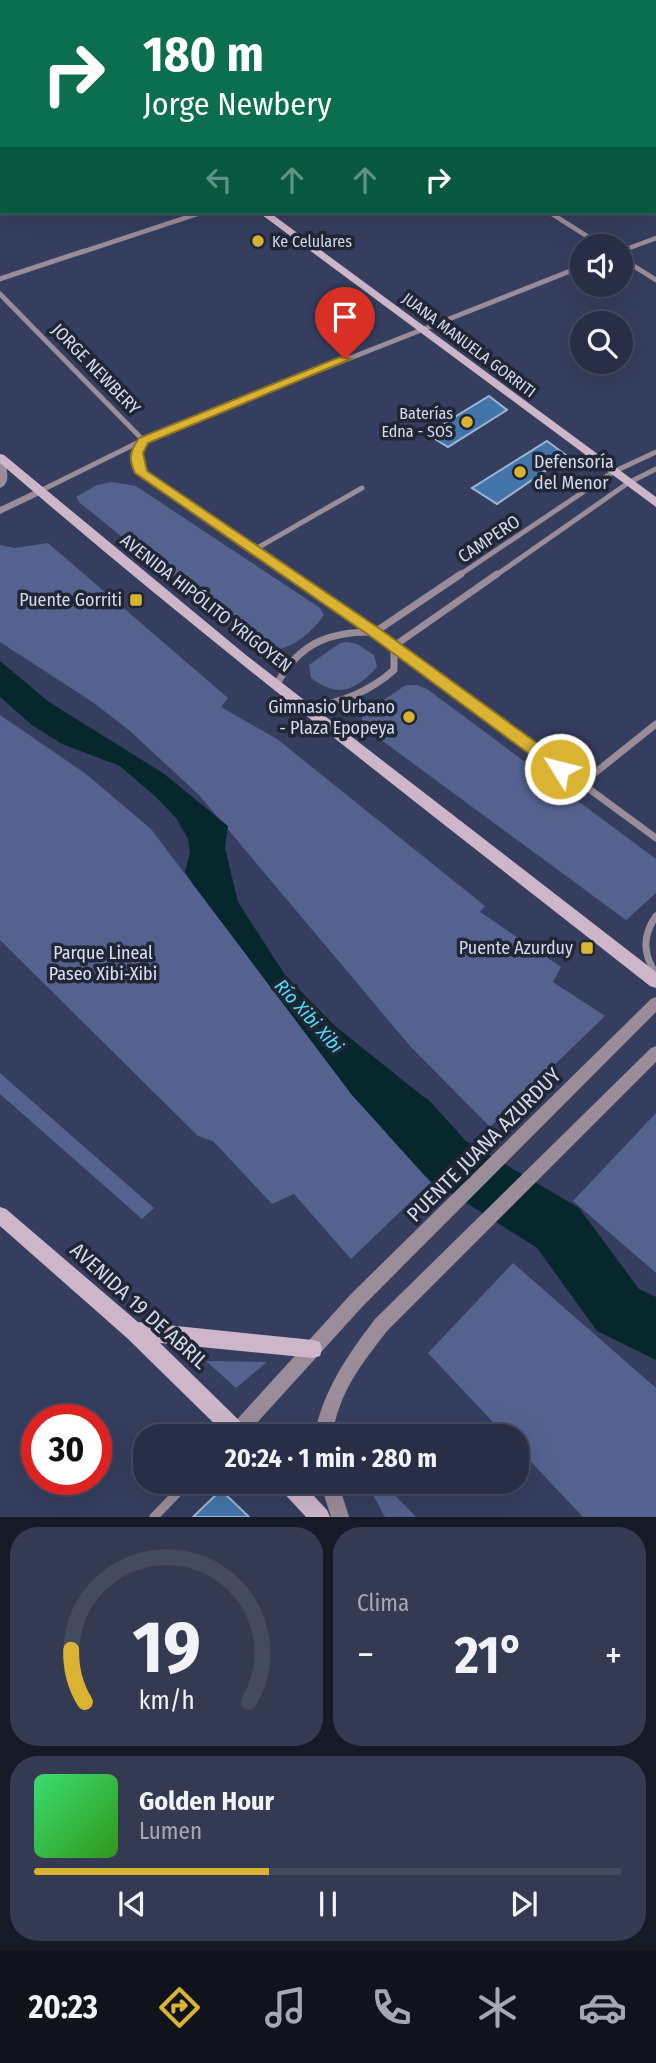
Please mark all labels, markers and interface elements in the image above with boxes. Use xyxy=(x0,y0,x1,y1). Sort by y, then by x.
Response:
text: 180 m xyxy=(143,25,264,84)
icon: right xyxy=(28,28,119,119)
text: Jorge Newbery xyxy=(143,85,332,123)
icon: left xyxy=(200,161,238,199)
icon: ahead xyxy=(273,161,311,199)
icon: ahead xyxy=(346,161,384,199)
icon: right xyxy=(419,161,457,199)
place label: Ke Celulares xyxy=(272,232,352,251)
marker: Ke Celulares xyxy=(250,233,266,249)
map controls xyxy=(570,234,633,374)
button: sound xyxy=(570,234,633,297)
pin xyxy=(315,287,375,359)
street label: JUANA MANUELA GORRITI xyxy=(399,289,539,401)
icon: arrive xyxy=(326,298,364,336)
button: search xyxy=(570,311,633,374)
street label: JORGE NEWBERY xyxy=(47,319,145,419)
place label: Baterías Edna - SOS xyxy=(382,404,453,441)
marker: Baterías Edna - SOS xyxy=(459,414,475,430)
place label: Defensoría del Menor xyxy=(534,451,614,494)
marker: Defensoría del Menor xyxy=(512,464,528,480)
street label: CAMPERO xyxy=(454,510,524,568)
street label: AVENIDA HIPÓLITO YRIGOYEN xyxy=(116,529,296,677)
place label: Puente Gorriti xyxy=(19,589,122,611)
marker: Puente Gorriti xyxy=(128,592,144,608)
place label: Gimnasio Urbano - Plaza Epopeya xyxy=(268,696,395,739)
marker: Gimnasio Urbano - Plaza Epopeya xyxy=(401,709,417,725)
position arrow xyxy=(523,732,597,806)
place label: Puente Azurduy xyxy=(459,937,573,959)
marker: Puente Azurduy xyxy=(579,940,595,956)
park label: Parque Lineal Paseo Xibi-Xibi xyxy=(49,942,157,985)
water label: Río Xibi Xibi xyxy=(270,974,348,1058)
street label: PUENTE JUANA AZURDUY xyxy=(401,1062,567,1228)
street label: AVENIDA 19 DE ABRIL xyxy=(65,1237,214,1375)
speed limit sign: 30 xyxy=(21,1404,112,1495)
text: 20:24 · 1 min · 280 m xyxy=(225,1443,437,1474)
text: Clima xyxy=(357,1589,409,1617)
text: 19 xyxy=(132,1605,201,1692)
text: 21° xyxy=(455,1624,524,1687)
text: − xyxy=(357,1632,374,1678)
text: + xyxy=(605,1632,622,1678)
text: km/h xyxy=(139,1686,194,1716)
text: Golden Hour xyxy=(139,1786,274,1817)
text: Lumen xyxy=(139,1817,202,1845)
icon: previous xyxy=(113,1885,151,1923)
icon: pause xyxy=(309,1885,347,1923)
icon: next xyxy=(505,1885,543,1923)
icon: directions xyxy=(155,1983,204,2032)
icon: music xyxy=(261,1983,310,2032)
icon: phone xyxy=(367,1983,416,2032)
icon: climate xyxy=(473,1983,522,2032)
icon: car xyxy=(578,1983,627,2032)
text: 20:23 xyxy=(28,1988,98,2026)

